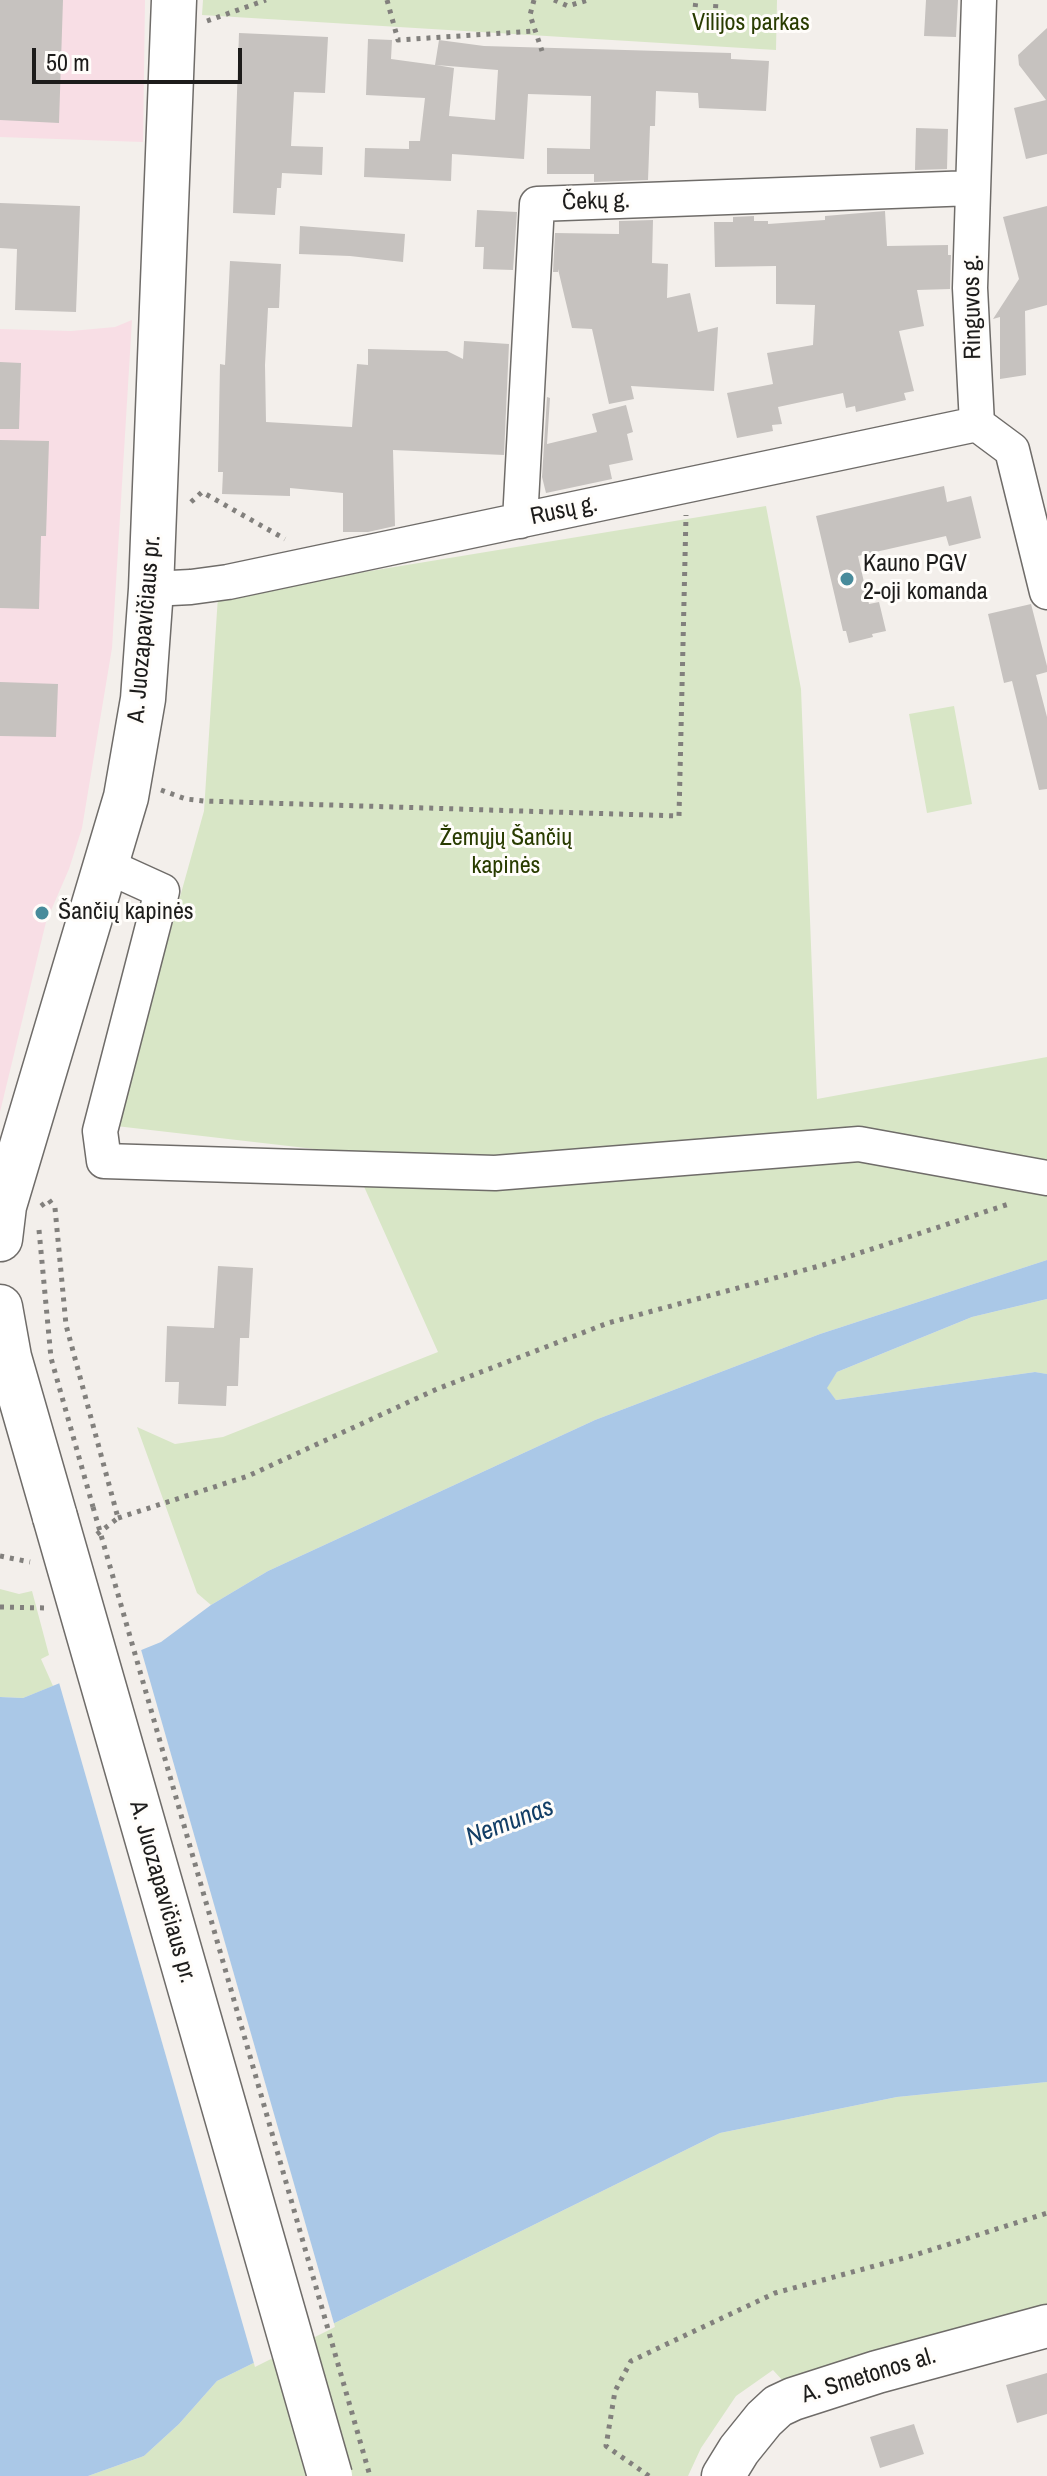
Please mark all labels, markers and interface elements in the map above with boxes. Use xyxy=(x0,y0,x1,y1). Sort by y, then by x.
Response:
park label: Vilijos parkas xyxy=(692,10,810,38)
scale bar xyxy=(36,32,246,82)
text: 50 m xyxy=(46,46,90,78)
street label: Čekų g. xyxy=(562,186,630,218)
street label: Ringuvos g. xyxy=(958,254,988,360)
street label: Rusų g. xyxy=(528,490,600,532)
street label: A. Juozapavičiaus pr. xyxy=(122,534,168,724)
place label: Kauno PGV 2-oji komanda xyxy=(863,551,988,607)
marker: Kauno PGV 2-oji komanda xyxy=(838,570,856,588)
park label: Žemųjų Šančių kapinės xyxy=(440,825,572,881)
place label: Šančių kapinės xyxy=(58,899,194,927)
marker: Šančių kapinės xyxy=(33,904,51,922)
water label: Nemunas xyxy=(462,1792,558,1854)
street label: A. Juozapavičiaus pr. xyxy=(122,1798,202,1986)
street label: A. Smetonos al. xyxy=(798,2342,940,2410)

